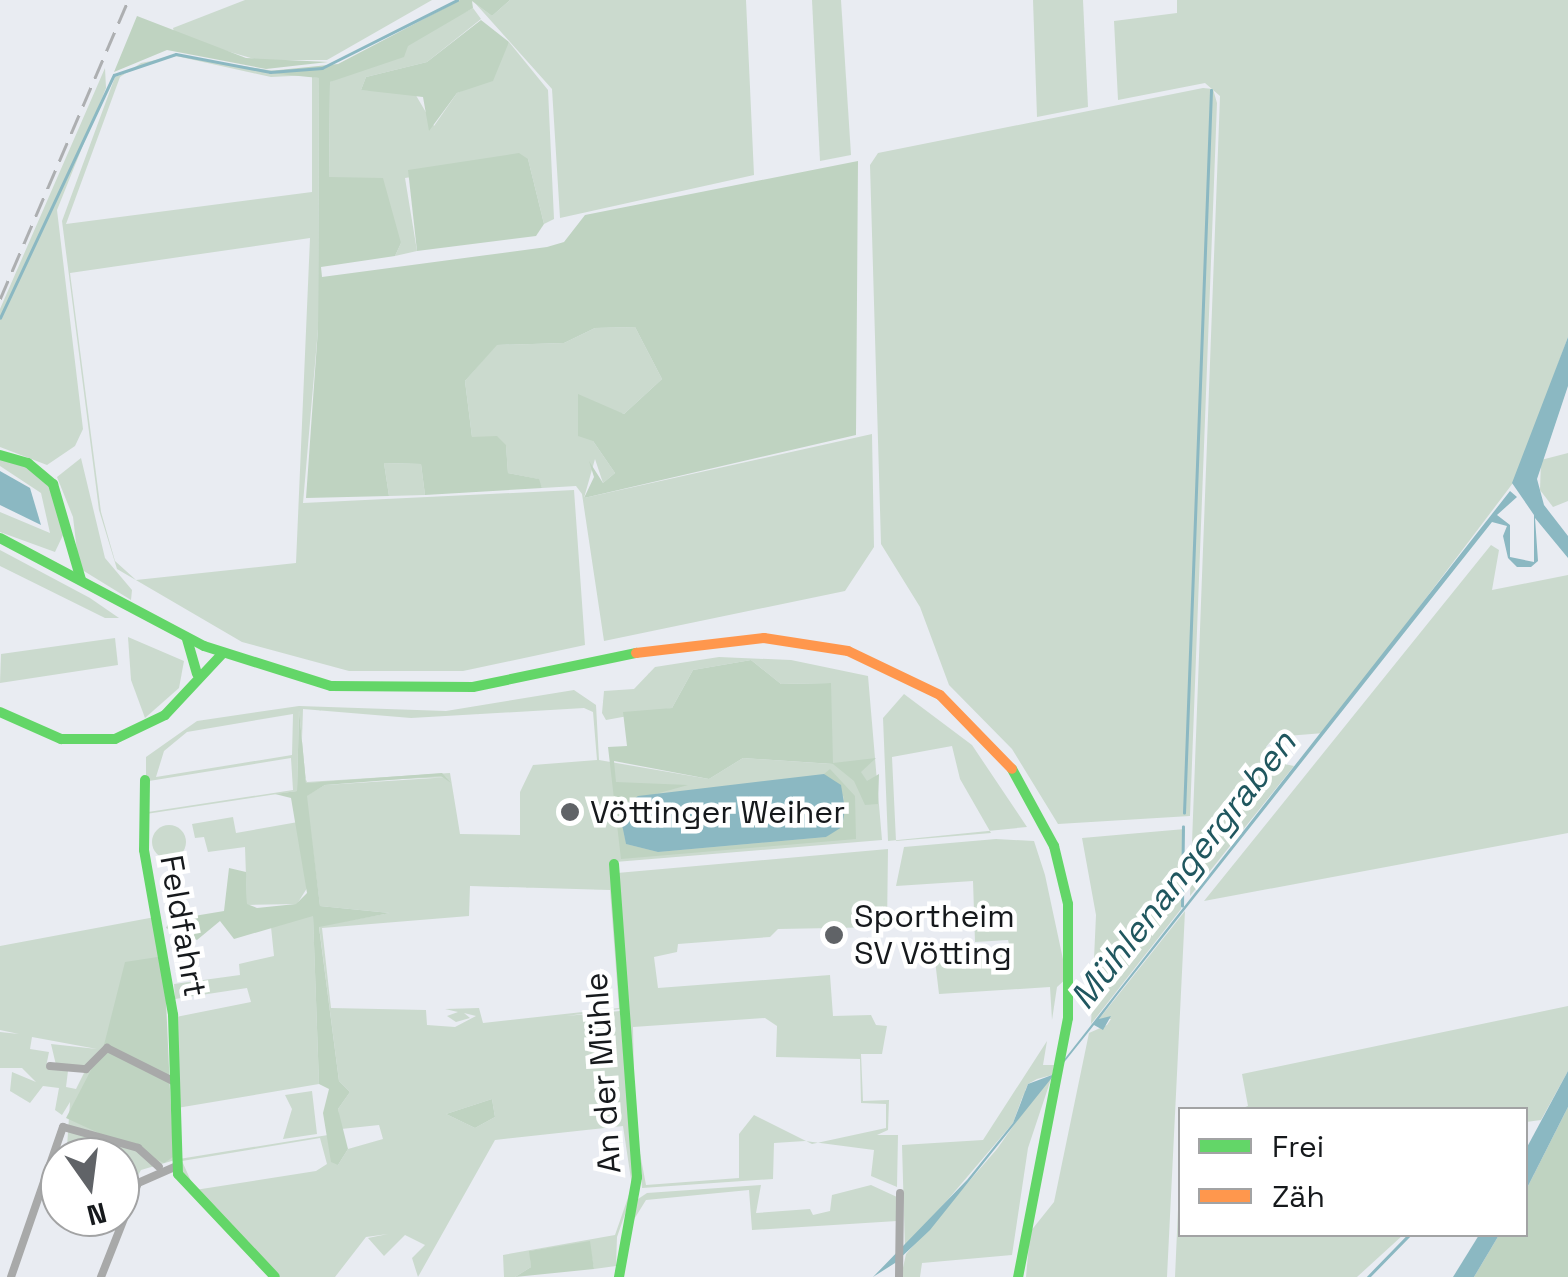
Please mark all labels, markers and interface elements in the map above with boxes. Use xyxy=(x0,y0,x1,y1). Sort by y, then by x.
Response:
water label: Mühlenangergraben xyxy=(1061,723,1305,1017)
place label: Vöttinger Weiher xyxy=(590,793,846,831)
marker: Vöttinger Weiher xyxy=(559,801,581,823)
street label: Feldfahrt xyxy=(152,852,214,1000)
place label: Sportheim SV Vötting xyxy=(854,898,1015,973)
marker: Sportheim SV Vötting xyxy=(823,924,845,946)
street label: An der Mühle xyxy=(577,971,629,1175)
legend xyxy=(1178,1107,1528,1237)
text: Frei xyxy=(1272,1127,1324,1166)
north arrow xyxy=(40,1137,140,1237)
text: Zäh xyxy=(1272,1177,1325,1216)
text: N xyxy=(83,1194,110,1234)

